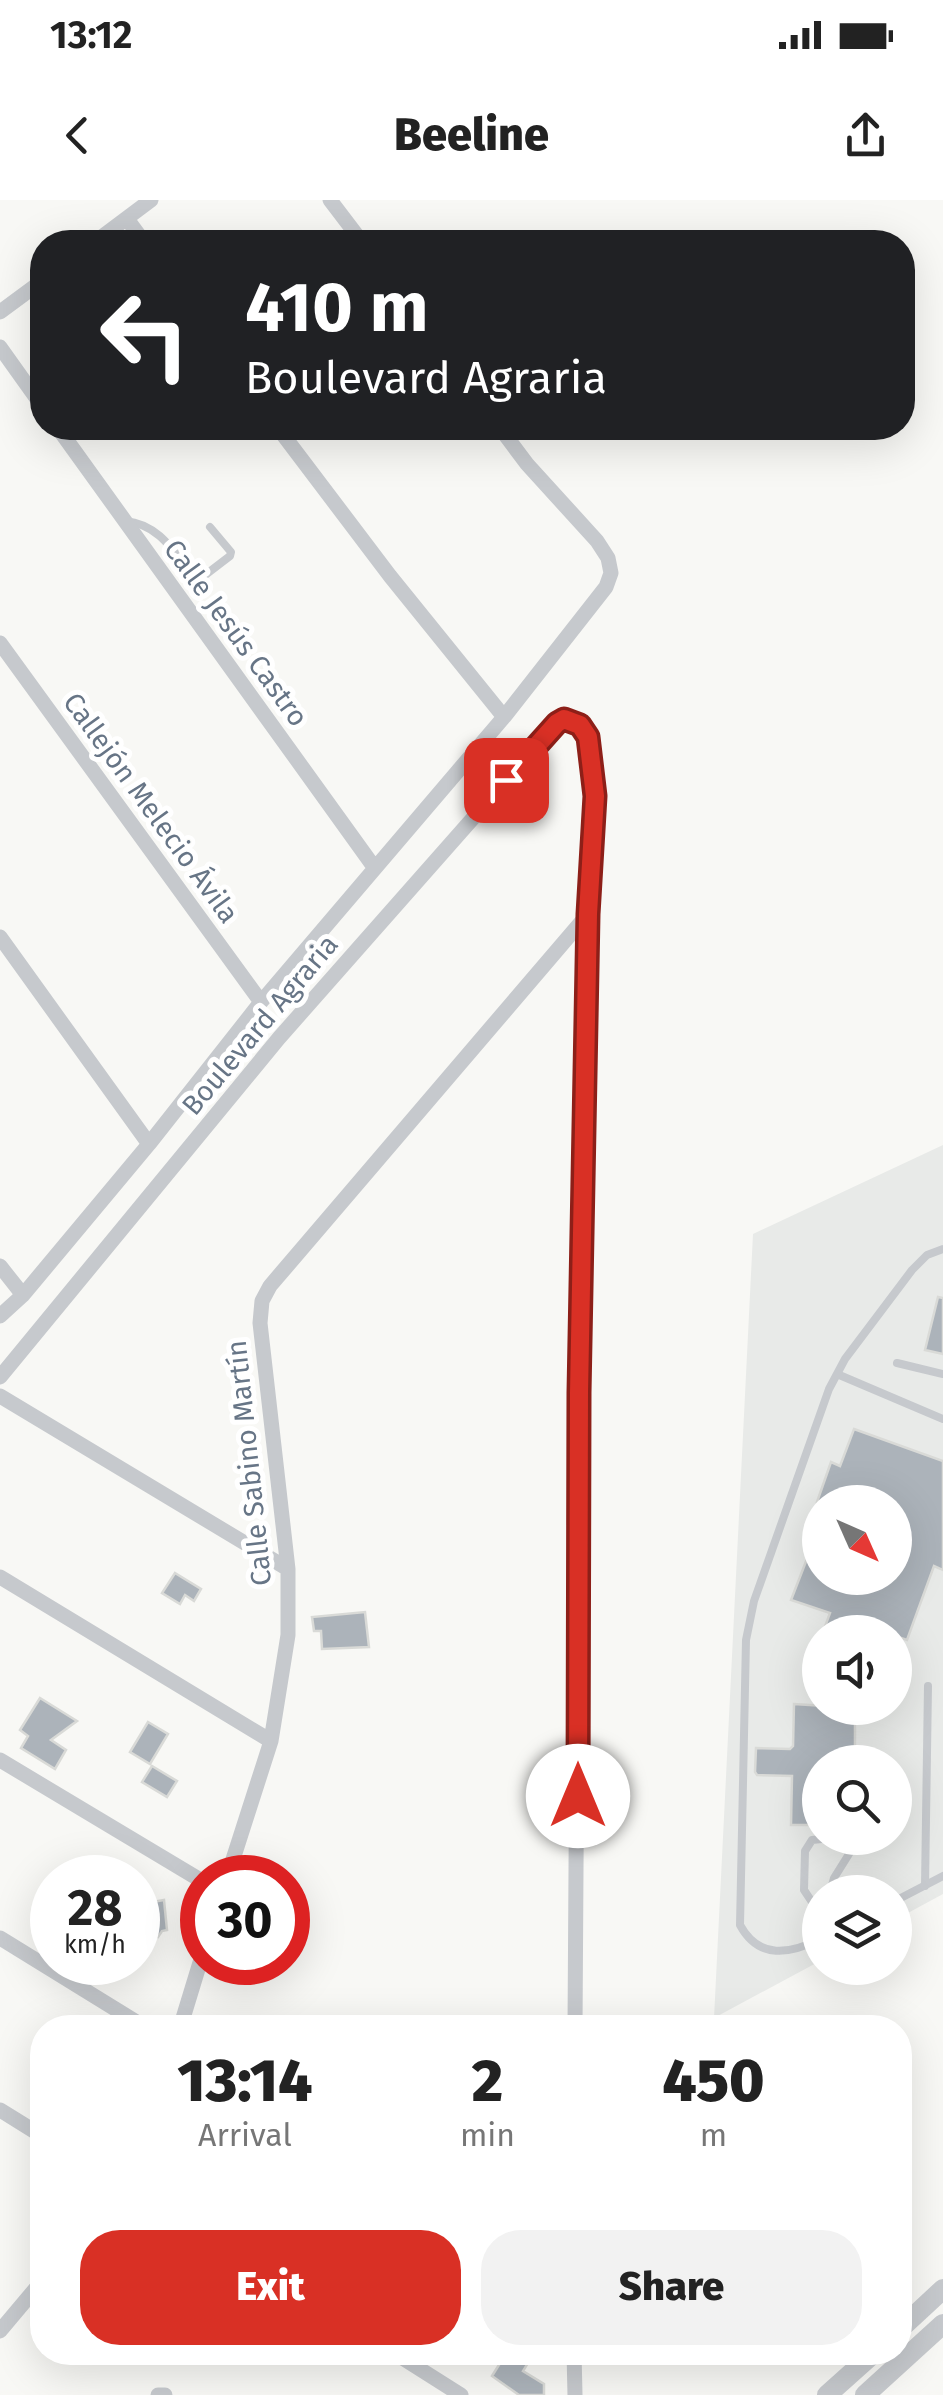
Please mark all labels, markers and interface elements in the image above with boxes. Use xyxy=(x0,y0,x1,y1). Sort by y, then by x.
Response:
text: 13:12 xyxy=(50,12,133,58)
icon: back xyxy=(50,108,105,163)
text: Beeline xyxy=(394,108,549,162)
icon: share xyxy=(838,108,893,163)
text: 410 m xyxy=(245,266,429,350)
icon: left xyxy=(80,270,210,400)
text: Boulevard Agraria xyxy=(245,351,607,405)
street label: Calle Jesús Castro xyxy=(157,533,315,733)
street label: Callejón Melecio Ávila xyxy=(56,687,246,929)
pin xyxy=(464,738,549,823)
icon: arrive xyxy=(479,753,534,808)
street label: Boulevard Agraria xyxy=(175,928,345,1122)
street label: Calle Sabino Martín xyxy=(220,1339,278,1587)
north arrow xyxy=(802,1485,912,1595)
map controls xyxy=(802,1485,912,1985)
button: sound xyxy=(802,1615,912,1725)
position arrow xyxy=(526,1744,630,1848)
button: search xyxy=(802,1745,912,1855)
speed limit sign: 30 xyxy=(180,1855,310,1985)
button: layers xyxy=(802,1875,912,1985)
text: 28 xyxy=(68,1878,122,1938)
text: km/h xyxy=(64,1930,126,1960)
text: 13:14 xyxy=(177,2045,313,2117)
text: 2 xyxy=(472,2045,503,2117)
text: 450 xyxy=(662,2045,765,2117)
text: Arrival xyxy=(198,2116,292,2154)
text: min xyxy=(460,2116,515,2154)
text: m xyxy=(700,2116,727,2154)
button: Exit xyxy=(80,2230,461,2345)
button: Share xyxy=(481,2230,862,2345)

